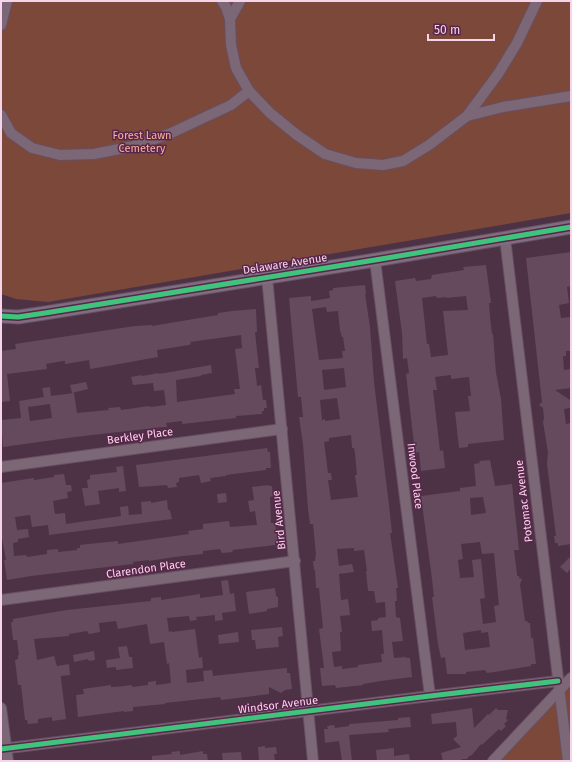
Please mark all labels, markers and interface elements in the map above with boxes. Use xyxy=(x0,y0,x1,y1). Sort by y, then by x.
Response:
scale bar xyxy=(428,16,494,42)
text: 50 m xyxy=(434,23,460,37)
park label: Forest Lawn Cemetery xyxy=(112,129,172,155)
street label: Delaware Avenue xyxy=(242,251,328,277)
street label: Berkley Place xyxy=(106,425,174,447)
street label: Inwood Place xyxy=(405,442,425,510)
street label: Potomac Avenue xyxy=(513,459,535,543)
street label: Bird Avenue xyxy=(269,490,289,550)
street label: Clarendon Place xyxy=(105,557,187,581)
street label: Windsor Avenue xyxy=(237,694,319,716)

